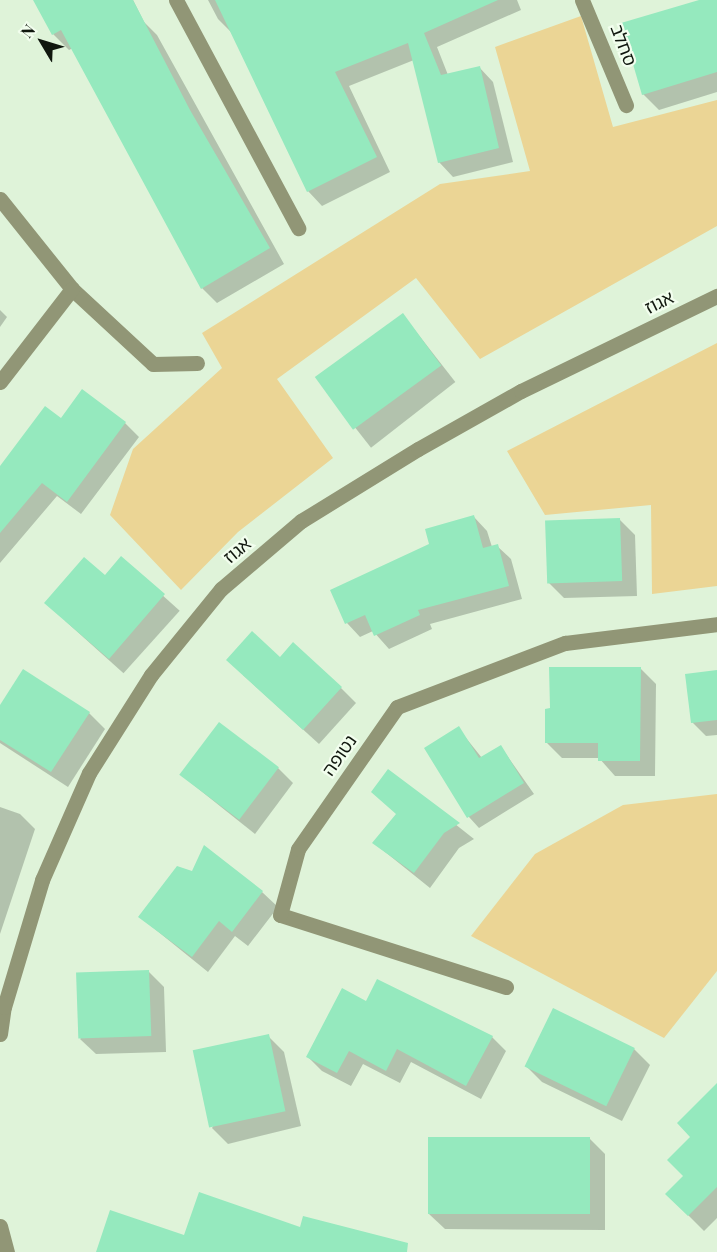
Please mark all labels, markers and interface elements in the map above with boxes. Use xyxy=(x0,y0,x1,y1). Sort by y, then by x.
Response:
north arrow xyxy=(12,12,72,72)
text: N xyxy=(16,20,39,42)
street label: סחלב xyxy=(606,21,642,69)
street label: אגוז xyxy=(641,286,677,318)
street label: אגוז xyxy=(219,532,255,568)
street label: נטופה xyxy=(317,730,361,780)

